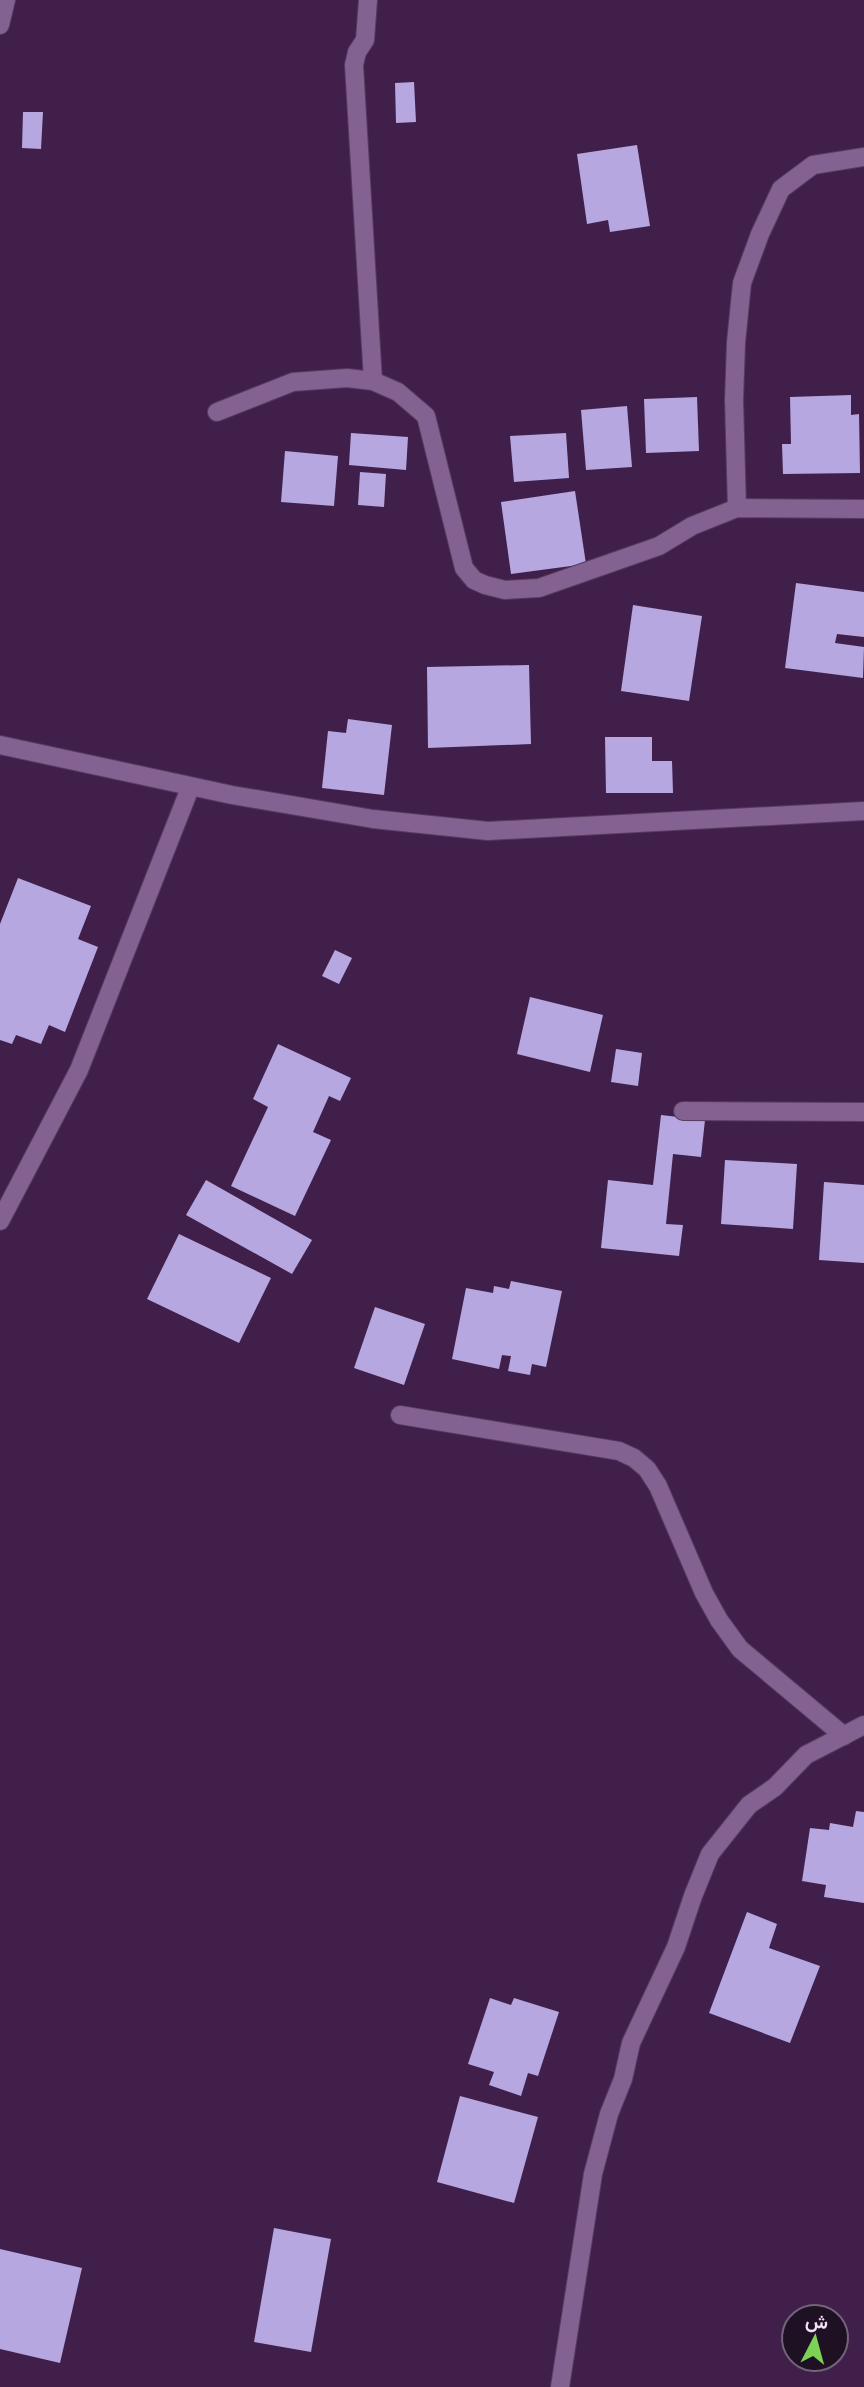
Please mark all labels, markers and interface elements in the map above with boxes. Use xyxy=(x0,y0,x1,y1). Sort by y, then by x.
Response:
north arrow xyxy=(780,2303,850,2373)
text: ش xyxy=(804,2307,830,2336)

